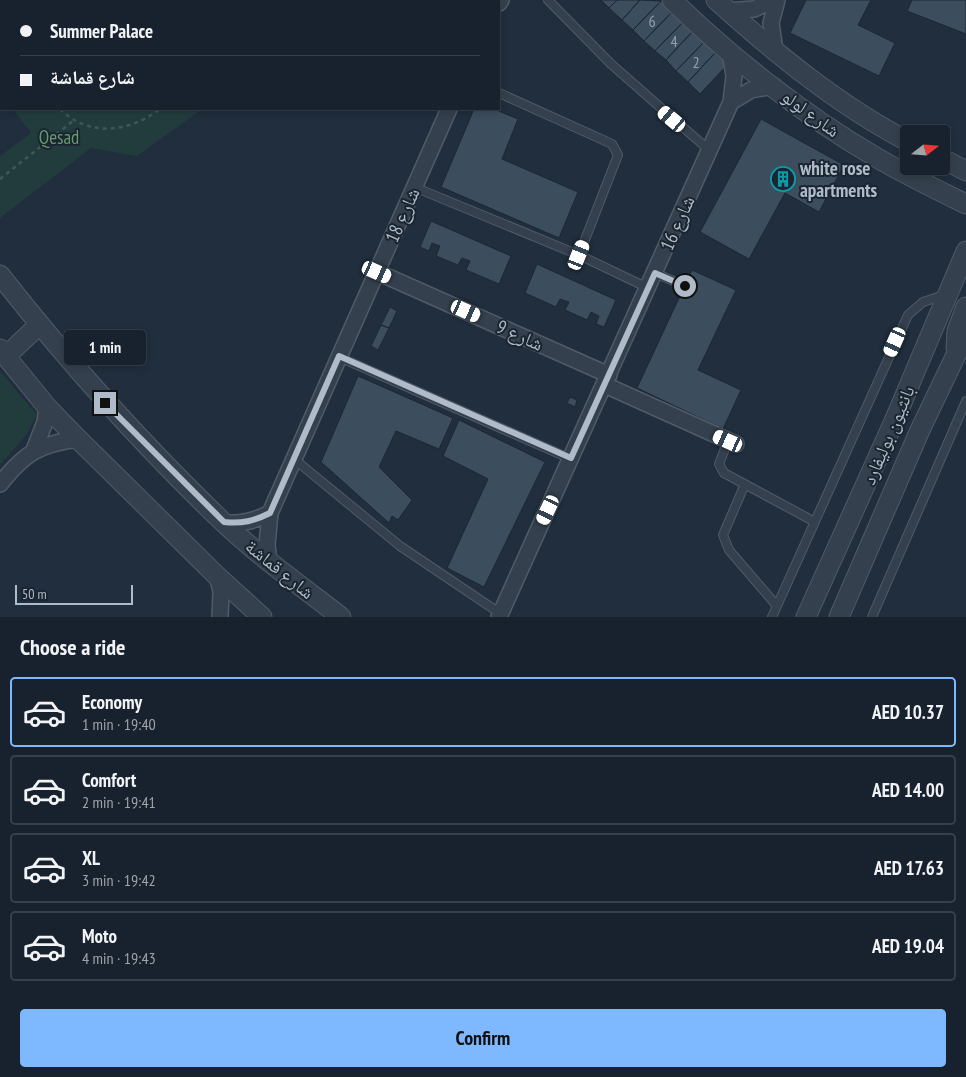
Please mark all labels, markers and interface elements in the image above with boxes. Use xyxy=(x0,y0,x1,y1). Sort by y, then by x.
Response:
house number: 6 xyxy=(648,11,656,31)
text: Summer Palace xyxy=(50,19,153,43)
house number: 4 xyxy=(670,31,678,51)
house number: 2 xyxy=(692,52,700,72)
text: شارع قماشة xyxy=(50,65,135,89)
street label: شارع لولو xyxy=(777,84,845,142)
car xyxy=(655,104,688,134)
park label: Qesad xyxy=(39,125,79,149)
north arrow xyxy=(900,125,950,175)
map controls xyxy=(900,125,950,175)
place label: white rose apartments xyxy=(799,156,878,202)
building icon: white rose apartments xyxy=(770,166,796,192)
street label: شارع 18 xyxy=(379,184,425,246)
street label: شارع 16 xyxy=(654,192,700,254)
car xyxy=(566,238,591,272)
car xyxy=(360,259,393,285)
route start xyxy=(674,275,696,297)
car xyxy=(449,298,482,324)
street label: شارع 9 xyxy=(493,314,547,356)
car xyxy=(882,325,907,359)
callout: 1 min xyxy=(64,330,146,366)
text: 1 min xyxy=(89,337,121,357)
street label: بانثيون بوليفارد xyxy=(856,382,920,488)
route end xyxy=(94,392,116,414)
car xyxy=(711,428,744,454)
car xyxy=(534,493,561,527)
street label: شارع قماشة xyxy=(241,534,319,604)
scale bar xyxy=(15,582,132,605)
text: 50 m xyxy=(22,585,47,603)
text: Choose a ride xyxy=(20,633,125,661)
icon: car xyxy=(22,690,67,735)
text: Economy xyxy=(82,690,142,714)
text: AED 10.37 xyxy=(872,700,944,724)
text: 1 min · 19:40 xyxy=(82,714,156,734)
icon: car xyxy=(22,768,67,813)
text: Comfort xyxy=(82,768,136,792)
text: AED 14.00 xyxy=(872,778,944,802)
text: 2 min · 19:41 xyxy=(82,792,156,812)
icon: car xyxy=(22,846,67,891)
text: XL xyxy=(82,846,100,870)
text: AED 17.63 xyxy=(874,856,944,880)
text: 3 min · 19:42 xyxy=(82,870,156,890)
icon: car xyxy=(22,924,67,969)
text: Moto xyxy=(82,924,117,948)
text: AED 19.04 xyxy=(872,934,944,958)
text: 4 min · 19:43 xyxy=(82,948,156,968)
button: Confirm xyxy=(20,1009,946,1067)

